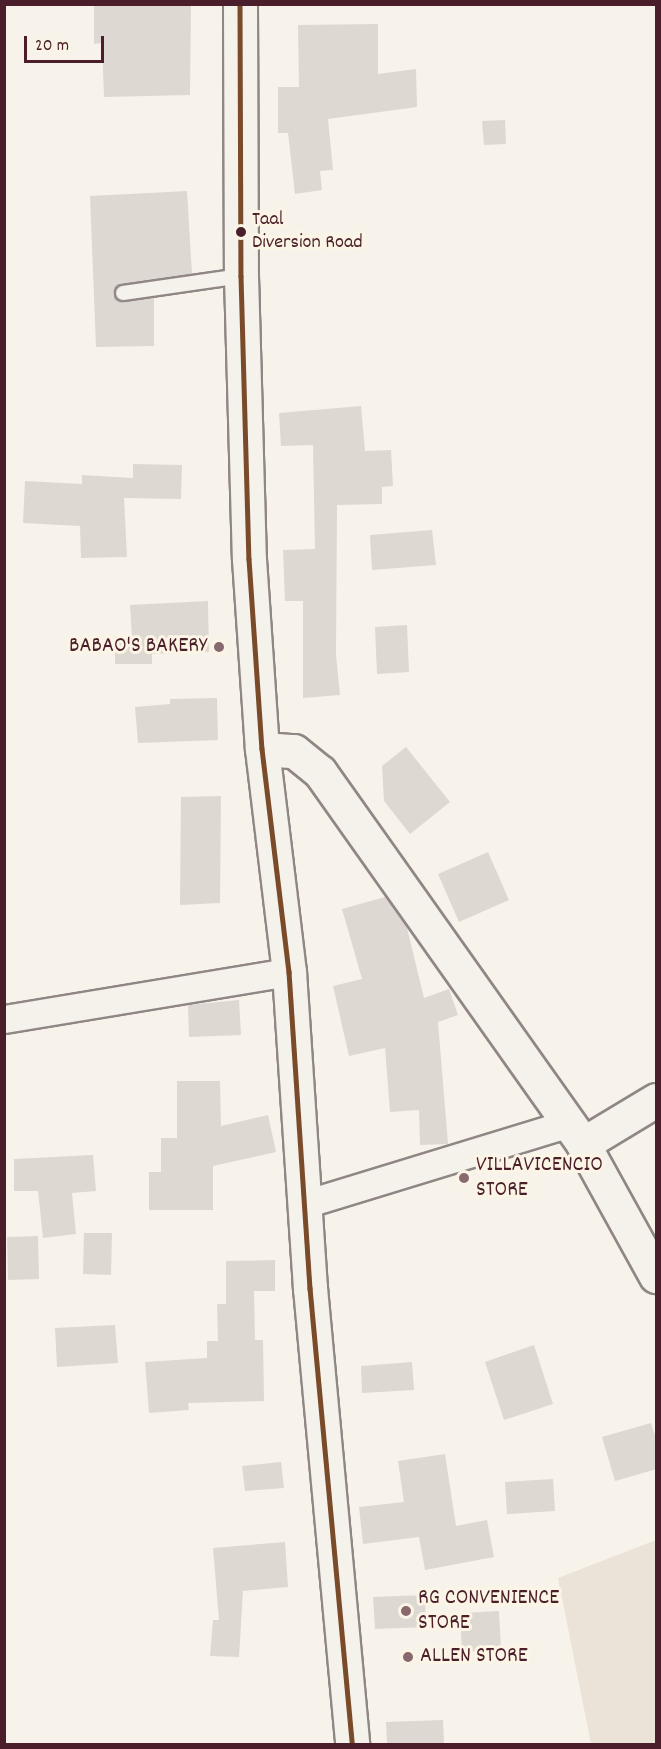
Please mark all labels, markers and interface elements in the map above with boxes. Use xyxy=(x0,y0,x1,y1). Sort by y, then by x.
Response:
scale bar xyxy=(27,24,106,62)
text: 20 m xyxy=(35,34,69,59)
place label: Taal Diversion Road xyxy=(252,208,363,255)
marker: Taal Diversion Road xyxy=(235,226,247,238)
place label: BABAO'S BAKERY xyxy=(69,634,207,660)
marker: BABAO'S BAKERY xyxy=(212,640,226,654)
place label: VILLAVICENCIO STORE xyxy=(476,1152,603,1204)
marker: VILLAVICENCIO STORE xyxy=(457,1171,471,1185)
place label: RG CONVENIENCE STORE xyxy=(418,1585,559,1636)
marker: RG CONVENIENCE STORE xyxy=(399,1604,413,1618)
place label: ALLEN STORE xyxy=(420,1644,528,1670)
marker: ALLEN STORE xyxy=(401,1650,415,1664)

